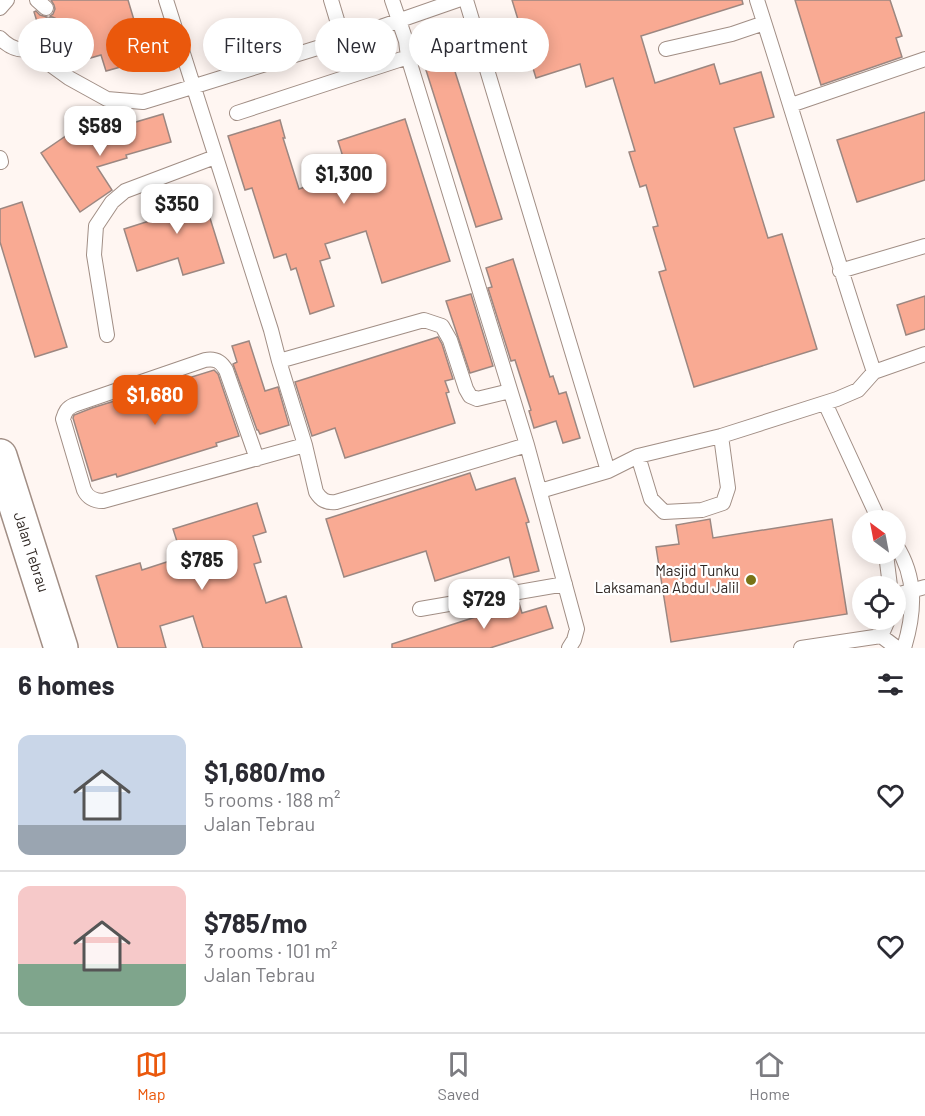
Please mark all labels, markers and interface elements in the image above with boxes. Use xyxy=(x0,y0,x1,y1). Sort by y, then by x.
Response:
chip: Buy xyxy=(18,18,94,72)
chip: Rent xyxy=(106,18,191,72)
chip: Filters xyxy=(203,18,303,72)
chip: New xyxy=(315,18,397,72)
chip: Apartment xyxy=(409,18,549,72)
pin: $589 xyxy=(64,106,136,157)
text: $589 xyxy=(78,113,122,137)
pin: $1,300 xyxy=(295,154,393,205)
text: $1,300 xyxy=(315,161,373,185)
pin: $350 xyxy=(141,184,213,235)
text: $350 xyxy=(155,191,199,215)
pin: $1,680 xyxy=(106,375,204,426)
text: $1,680 xyxy=(127,382,183,406)
street label: Jalan Tebrau xyxy=(11,509,53,594)
north arrow xyxy=(852,510,906,564)
map controls xyxy=(852,510,906,630)
pin: $785 xyxy=(166,540,238,591)
text: $785 xyxy=(181,547,223,571)
place label: Masjid Tunku Laksamana Abdul Jalil xyxy=(595,561,739,596)
marker: Masjid Tunku Laksamana Abdul Jalil xyxy=(744,573,758,587)
button: locate xyxy=(852,576,906,630)
pin: $729 xyxy=(448,579,520,630)
text: $729 xyxy=(462,586,506,610)
icon: filters xyxy=(874,668,907,701)
text: 6 homes xyxy=(18,669,115,700)
text: $1,680/mo xyxy=(204,756,325,787)
icon: home xyxy=(66,759,138,831)
icon: heart xyxy=(874,779,907,812)
text: 5 rooms · 188 m² xyxy=(204,787,341,811)
text: Jalan Tebrau xyxy=(204,811,315,835)
text: $785/mo xyxy=(204,907,308,938)
icon: home xyxy=(66,910,138,982)
icon: heart xyxy=(874,930,907,963)
text: 3 rooms · 101 m² xyxy=(204,938,337,962)
text: Jalan Tebrau xyxy=(204,962,315,986)
tab: Map xyxy=(135,1048,168,1103)
tab: Saved xyxy=(438,1048,480,1103)
tab: Home xyxy=(749,1048,790,1103)

